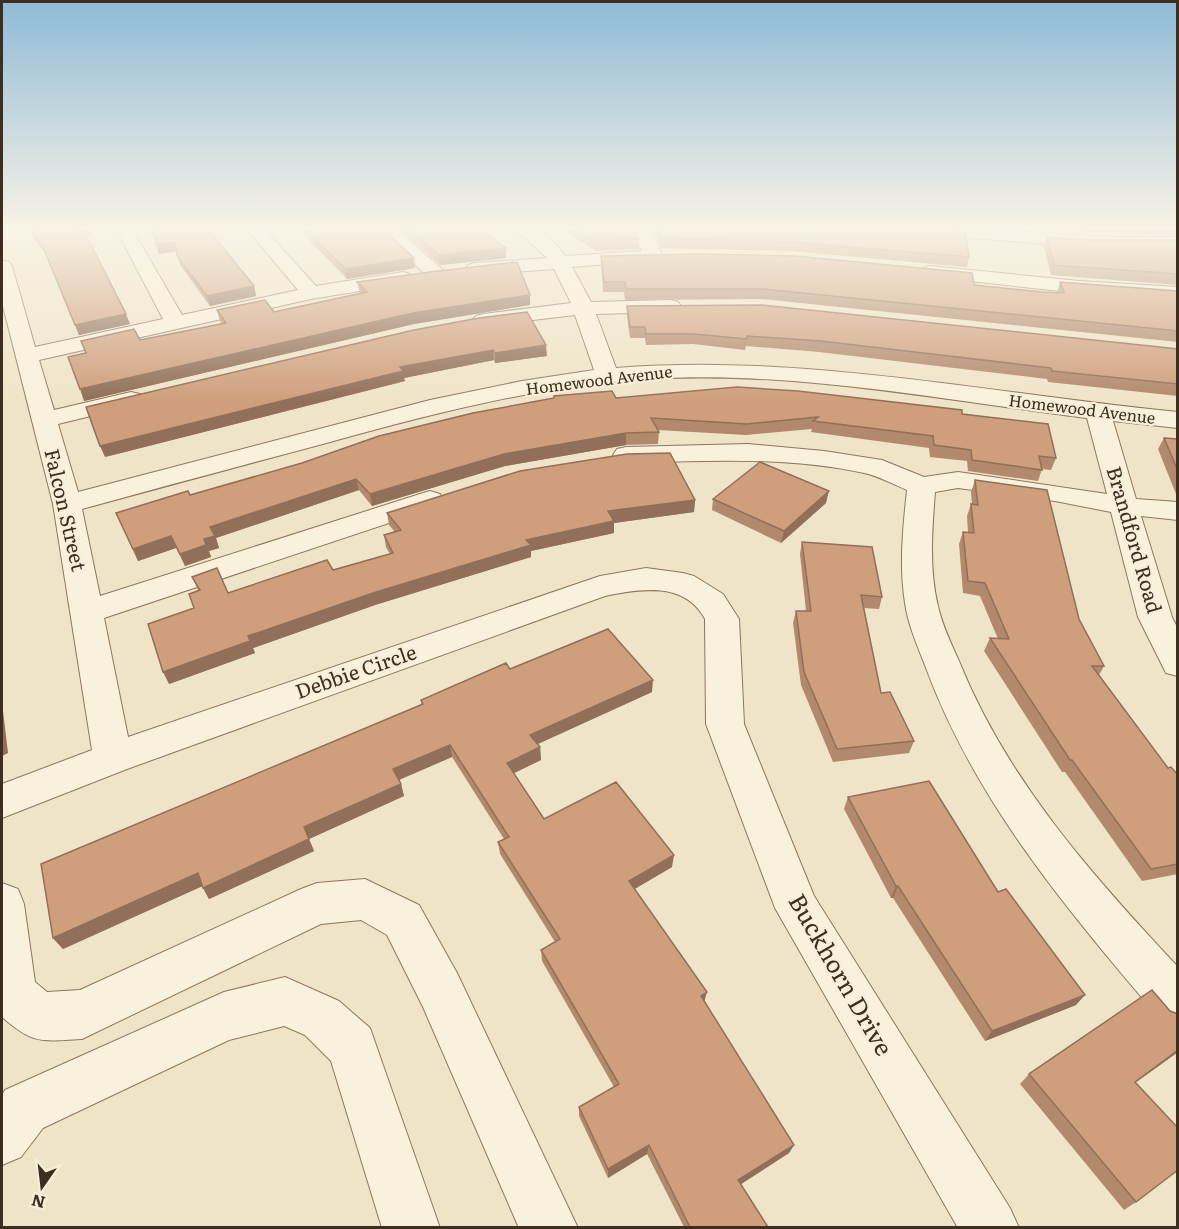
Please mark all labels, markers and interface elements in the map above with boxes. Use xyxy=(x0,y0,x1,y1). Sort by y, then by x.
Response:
street label: Homewood Avenue xyxy=(524,358,674,400)
street label: Homewood Avenue xyxy=(1007,387,1157,429)
street label: Falcon Street xyxy=(38,445,96,574)
street label: Brandford Road xyxy=(1101,462,1171,616)
street label: Debbie Circle xyxy=(291,635,420,705)
street label: Buckhorn Drive xyxy=(781,886,903,1061)
north arrow xyxy=(12,1157,72,1217)
text: N xyxy=(29,1189,48,1216)

